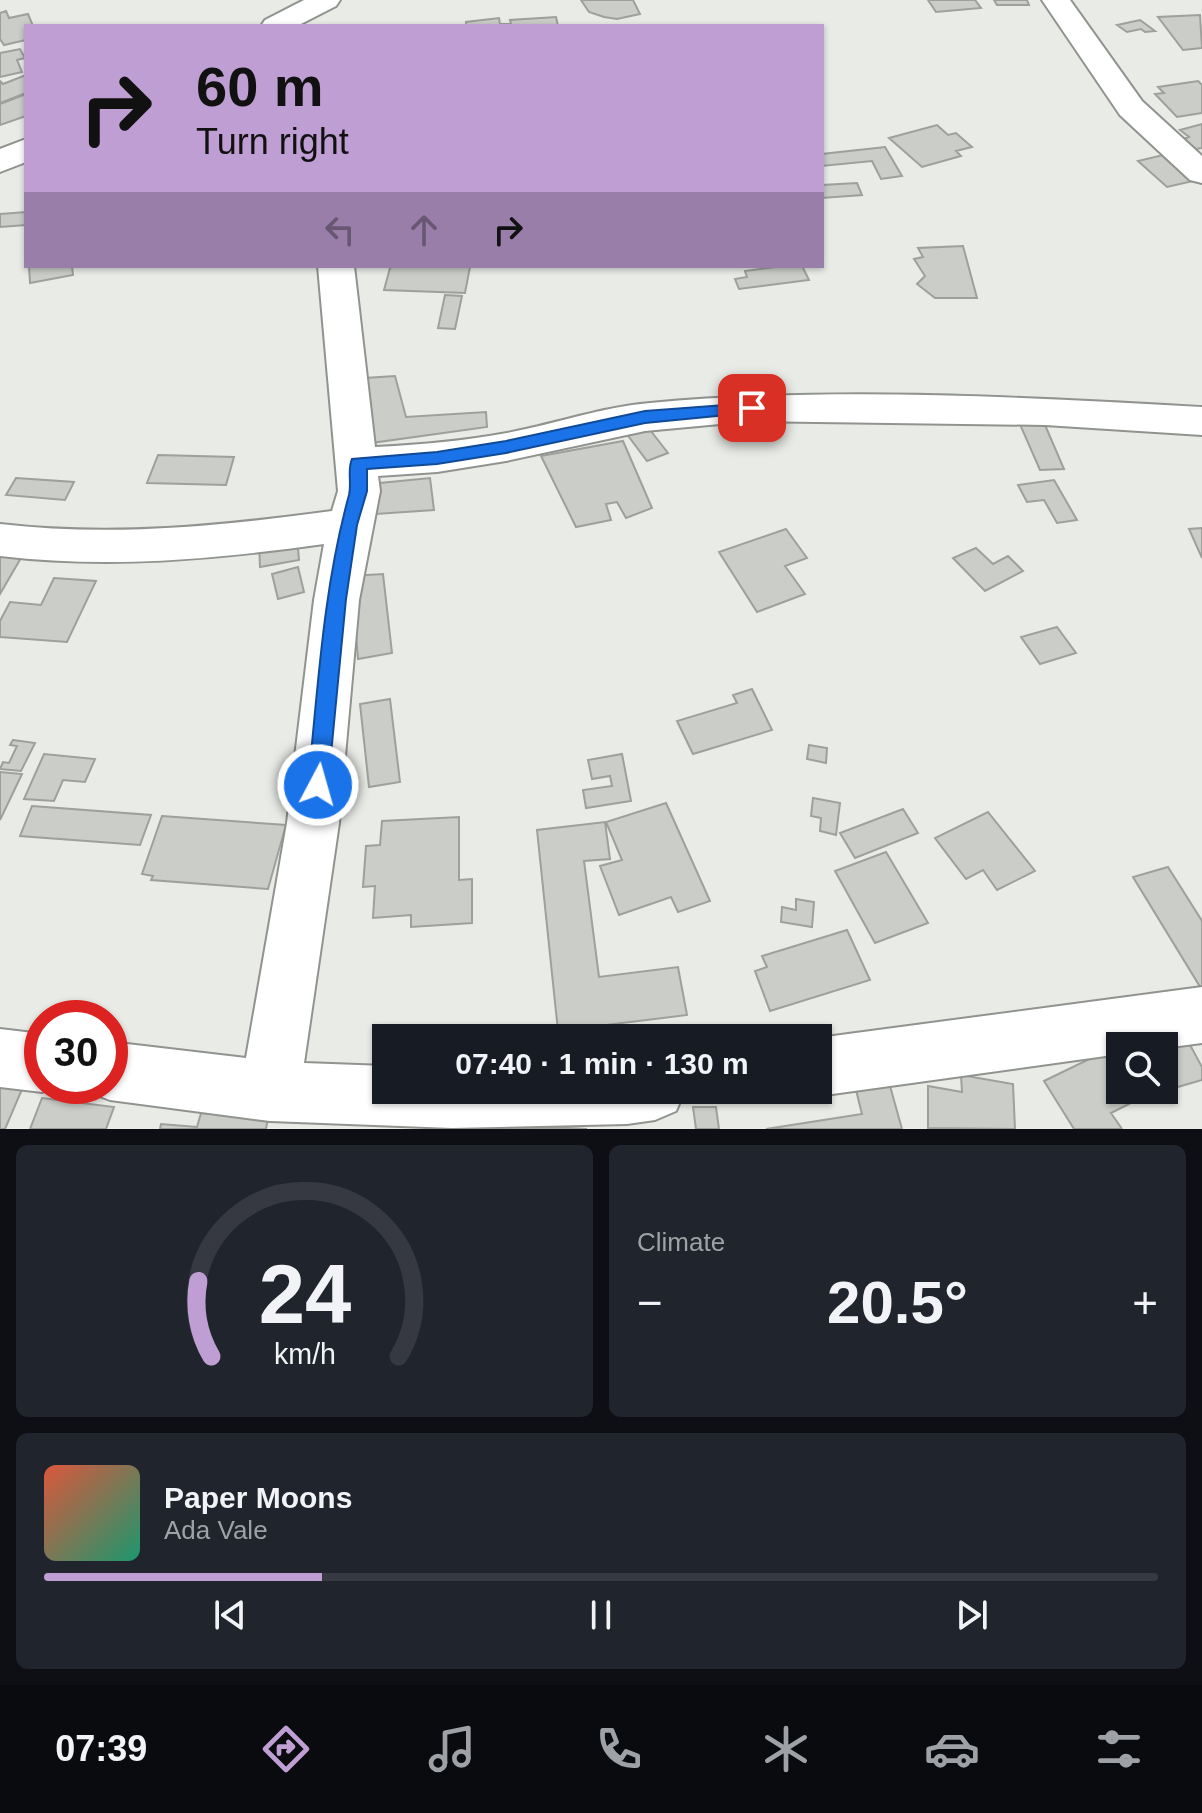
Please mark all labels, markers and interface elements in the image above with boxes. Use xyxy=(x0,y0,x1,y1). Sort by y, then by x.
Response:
text: 60 m xyxy=(196,55,324,118)
icon: right xyxy=(64,56,168,160)
text: Turn right xyxy=(196,121,349,162)
icon: left xyxy=(318,208,362,252)
icon: ahead xyxy=(402,208,446,252)
icon: right xyxy=(486,208,530,252)
pin xyxy=(718,374,786,442)
icon: arrive xyxy=(730,386,774,430)
position arrow xyxy=(276,743,360,827)
speed limit sign: 30 xyxy=(24,1000,128,1104)
map controls xyxy=(1106,1032,1178,1104)
button: search xyxy=(1106,1032,1178,1104)
text: 07:40 · 1 min · 130 m xyxy=(455,1047,749,1080)
text: Climate xyxy=(637,1227,725,1257)
text: 24 xyxy=(258,1248,351,1341)
text: 20.5° xyxy=(827,1269,968,1336)
text: − xyxy=(637,1278,663,1327)
text: + xyxy=(1132,1278,1158,1327)
text: km/h xyxy=(274,1338,335,1370)
text: Paper Moons xyxy=(164,1481,352,1514)
text: Ada Vale xyxy=(164,1515,268,1545)
icon: previous xyxy=(208,1593,252,1637)
icon: pause xyxy=(579,1593,623,1637)
icon: next xyxy=(950,1593,994,1637)
icon: directions xyxy=(258,1721,314,1777)
icon: music xyxy=(424,1721,480,1777)
icon: phone xyxy=(591,1721,647,1777)
icon: climate xyxy=(758,1721,814,1777)
icon: car xyxy=(924,1721,980,1777)
icon: filters xyxy=(1091,1721,1147,1777)
text: 07:39 xyxy=(55,1728,147,1769)

